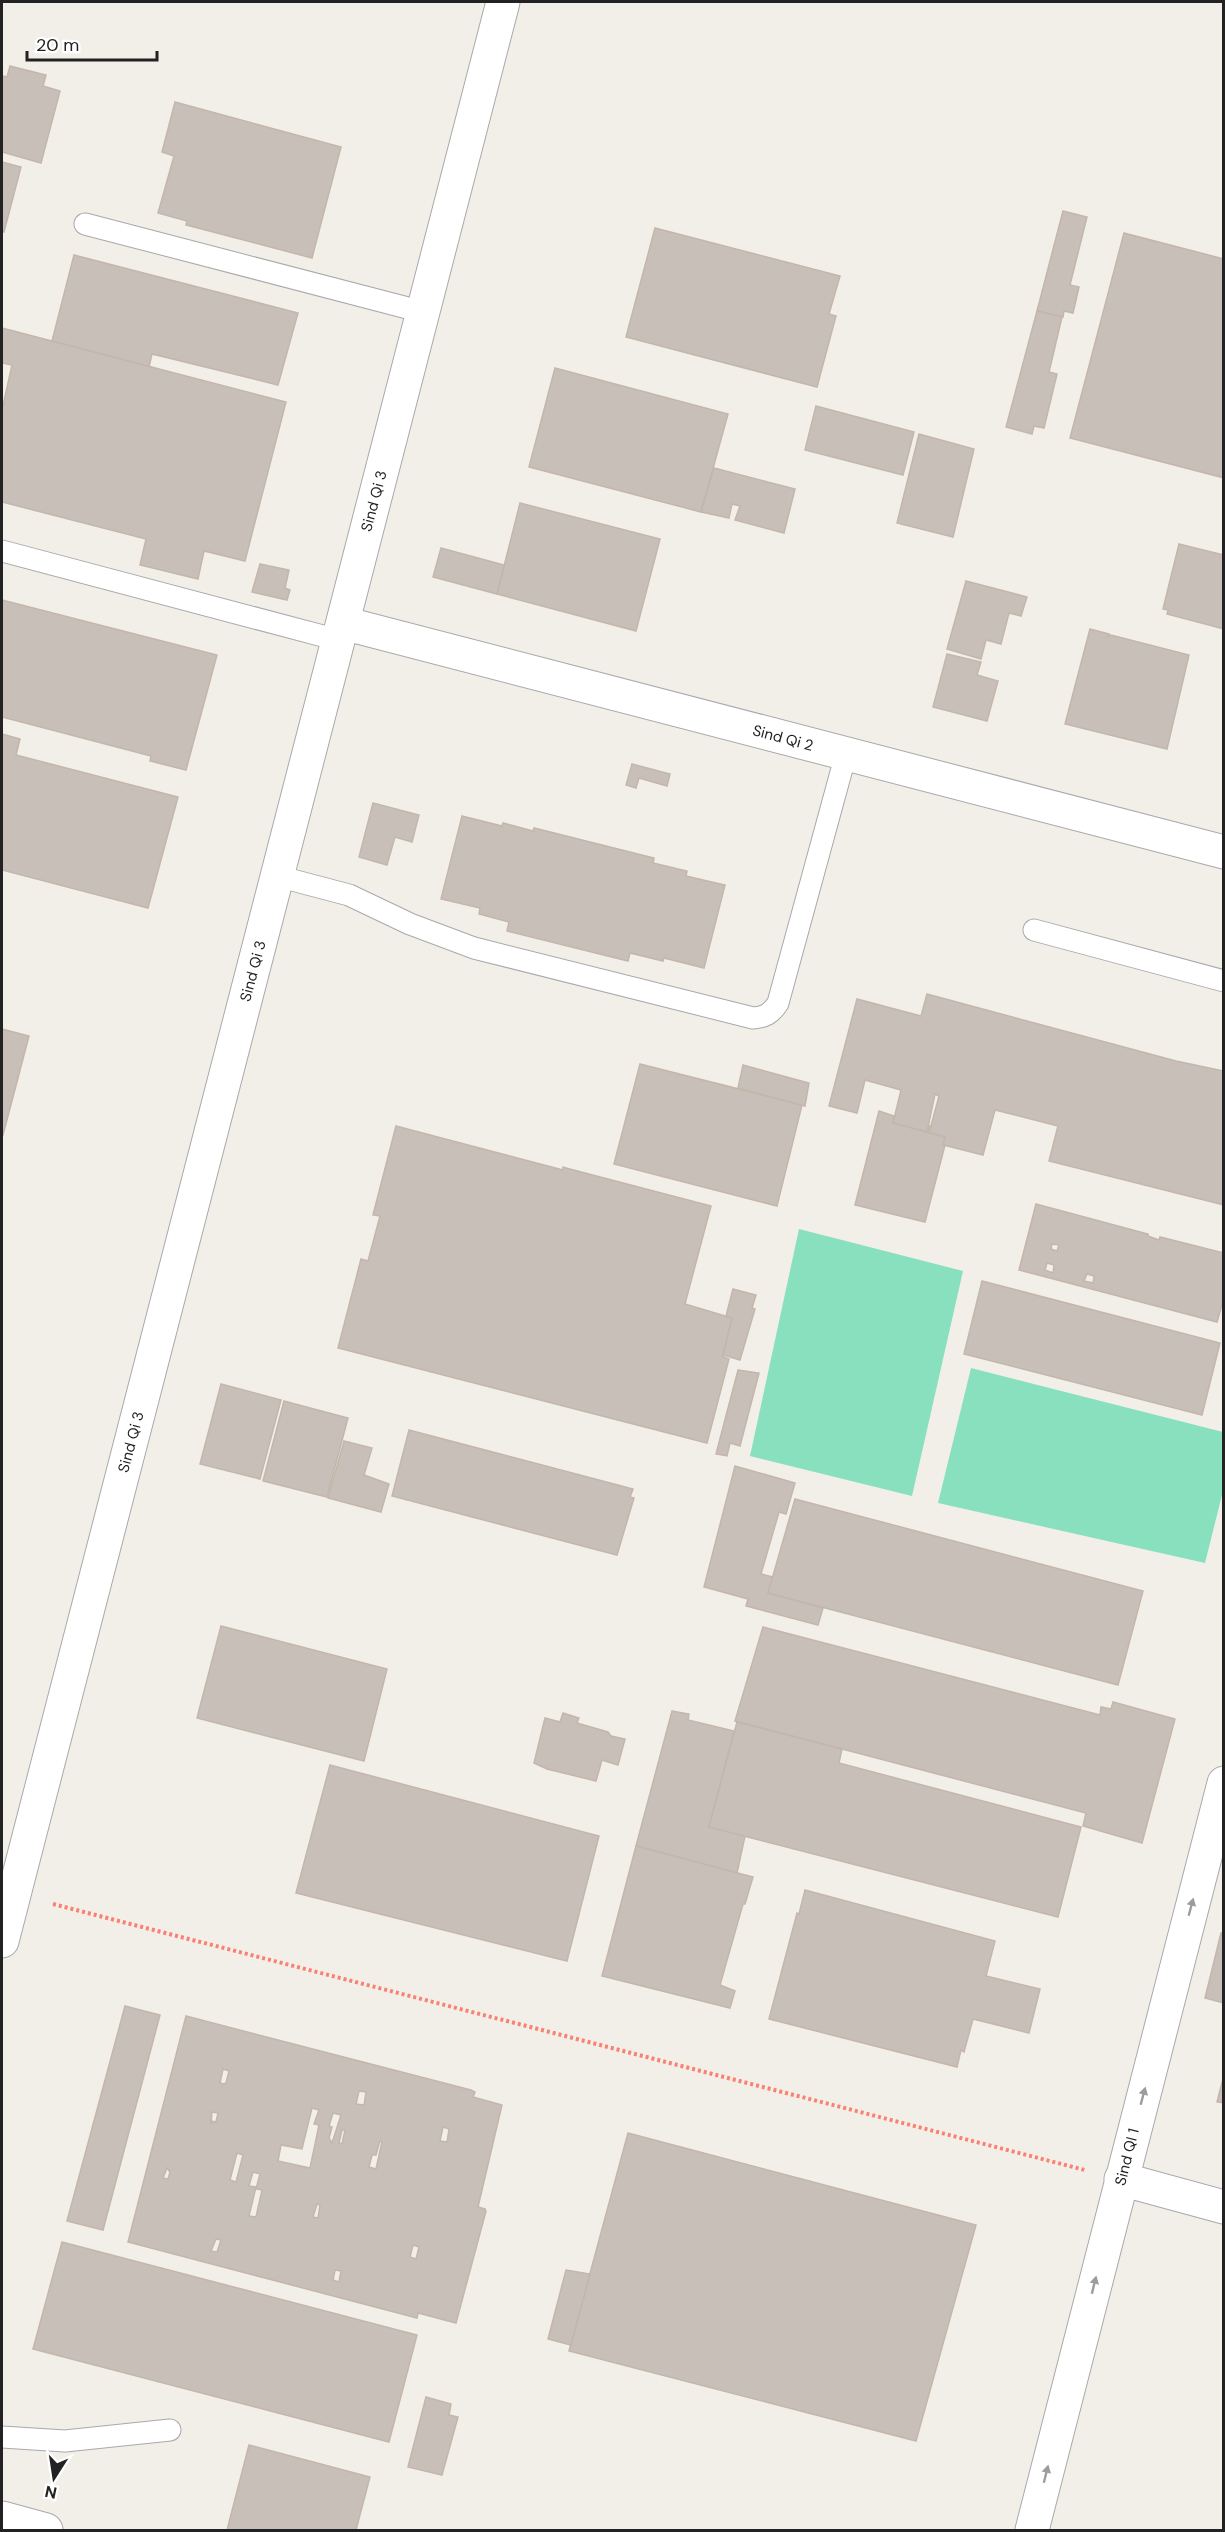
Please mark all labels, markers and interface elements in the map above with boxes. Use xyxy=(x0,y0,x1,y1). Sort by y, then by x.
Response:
scale bar xyxy=(27,24,158,62)
text: 20 m xyxy=(36,33,79,57)
street label: Sind Qi 3 xyxy=(356,468,392,534)
street label: Sind Qi 2 xyxy=(750,720,816,756)
street label: Sind Qi 3 xyxy=(235,938,271,1004)
street label: Sind Qi 3 xyxy=(113,1409,149,1475)
one-way arrow xyxy=(1187,1898,1197,1916)
one-way arrow xyxy=(1138,2087,1148,2105)
street label: Sind QI 1 xyxy=(1110,2126,1144,2188)
one-way arrow xyxy=(1090,2276,1100,2294)
north arrow xyxy=(24,2448,84,2508)
one-way arrow xyxy=(1042,2465,1052,2483)
text: N xyxy=(43,2481,59,2504)

